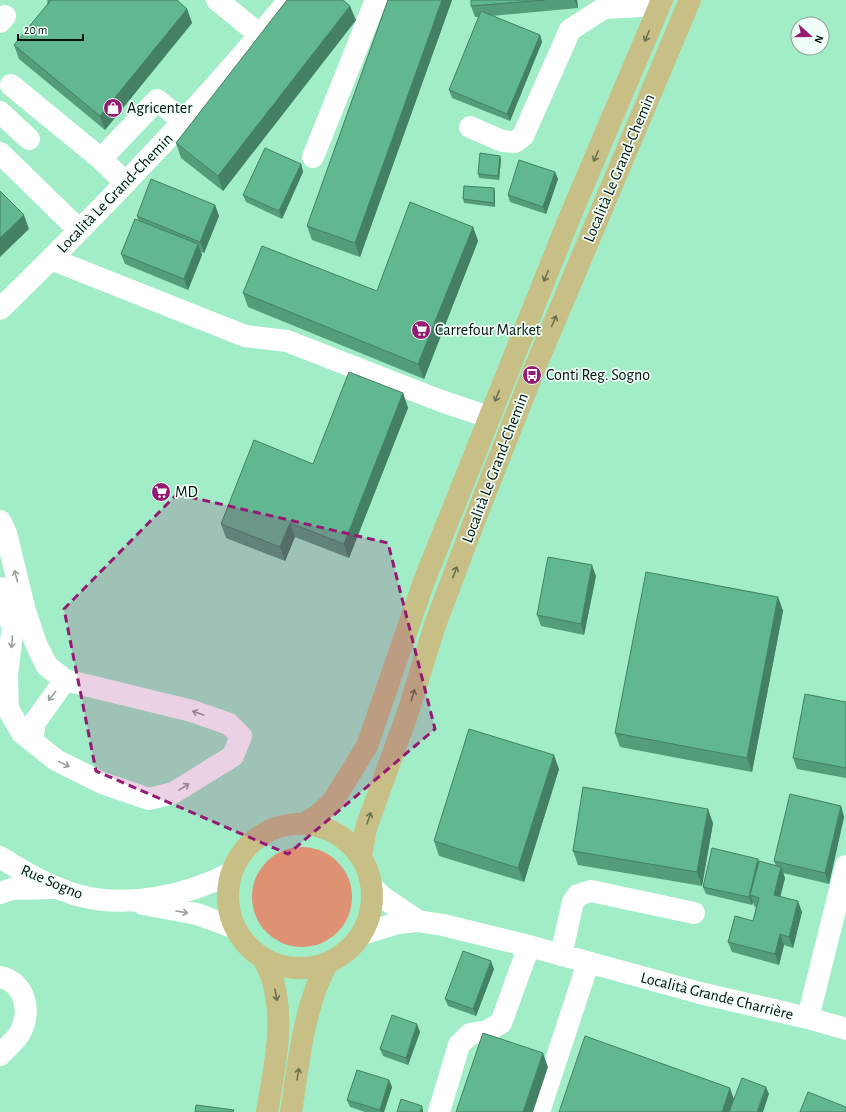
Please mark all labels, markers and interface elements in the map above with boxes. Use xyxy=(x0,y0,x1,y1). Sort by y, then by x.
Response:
scale bar xyxy=(18,16,83,42)
north arrow xyxy=(790,16,830,56)
text: 20 m xyxy=(24,24,47,36)
one-way arrow xyxy=(643,30,650,42)
text: N xyxy=(812,34,825,45)
street label: Località Le Grand-Chemin xyxy=(581,92,657,244)
shop icon: Agricenter xyxy=(102,97,124,119)
place label: Agricenter xyxy=(127,100,193,116)
street label: Località Le Grand-Chemin xyxy=(54,130,176,256)
one-way arrow xyxy=(592,149,599,161)
one-way arrow xyxy=(542,269,550,281)
one-way arrow xyxy=(551,316,559,328)
supermarket icon: Carrefour Market xyxy=(410,319,432,341)
place label: Carrefour Market xyxy=(435,322,541,338)
bus stop icon: Conti Reg. Sogno xyxy=(521,364,543,386)
place label: Conti Reg. Sogno xyxy=(546,367,650,383)
one-way arrow xyxy=(493,390,501,402)
street label: Località Le Grand-Chemin xyxy=(459,391,531,545)
supermarket icon: MD xyxy=(150,481,172,503)
place label: MD xyxy=(175,484,198,500)
one-way arrow xyxy=(451,567,459,579)
one-way arrow xyxy=(12,570,20,583)
one-way arrow xyxy=(8,635,15,648)
one-way arrow xyxy=(410,689,417,702)
one-way arrow xyxy=(48,691,56,702)
one-way arrow xyxy=(192,708,204,716)
one-way arrow xyxy=(57,761,69,768)
one-way arrow xyxy=(178,782,190,790)
one-way arrow xyxy=(366,812,374,824)
street label: Rue Sogno xyxy=(19,862,85,902)
one-way arrow xyxy=(175,908,188,916)
street label: Località Grande Charrière xyxy=(639,969,795,1023)
one-way arrow xyxy=(272,988,280,1001)
one-way arrow xyxy=(294,1067,302,1080)

